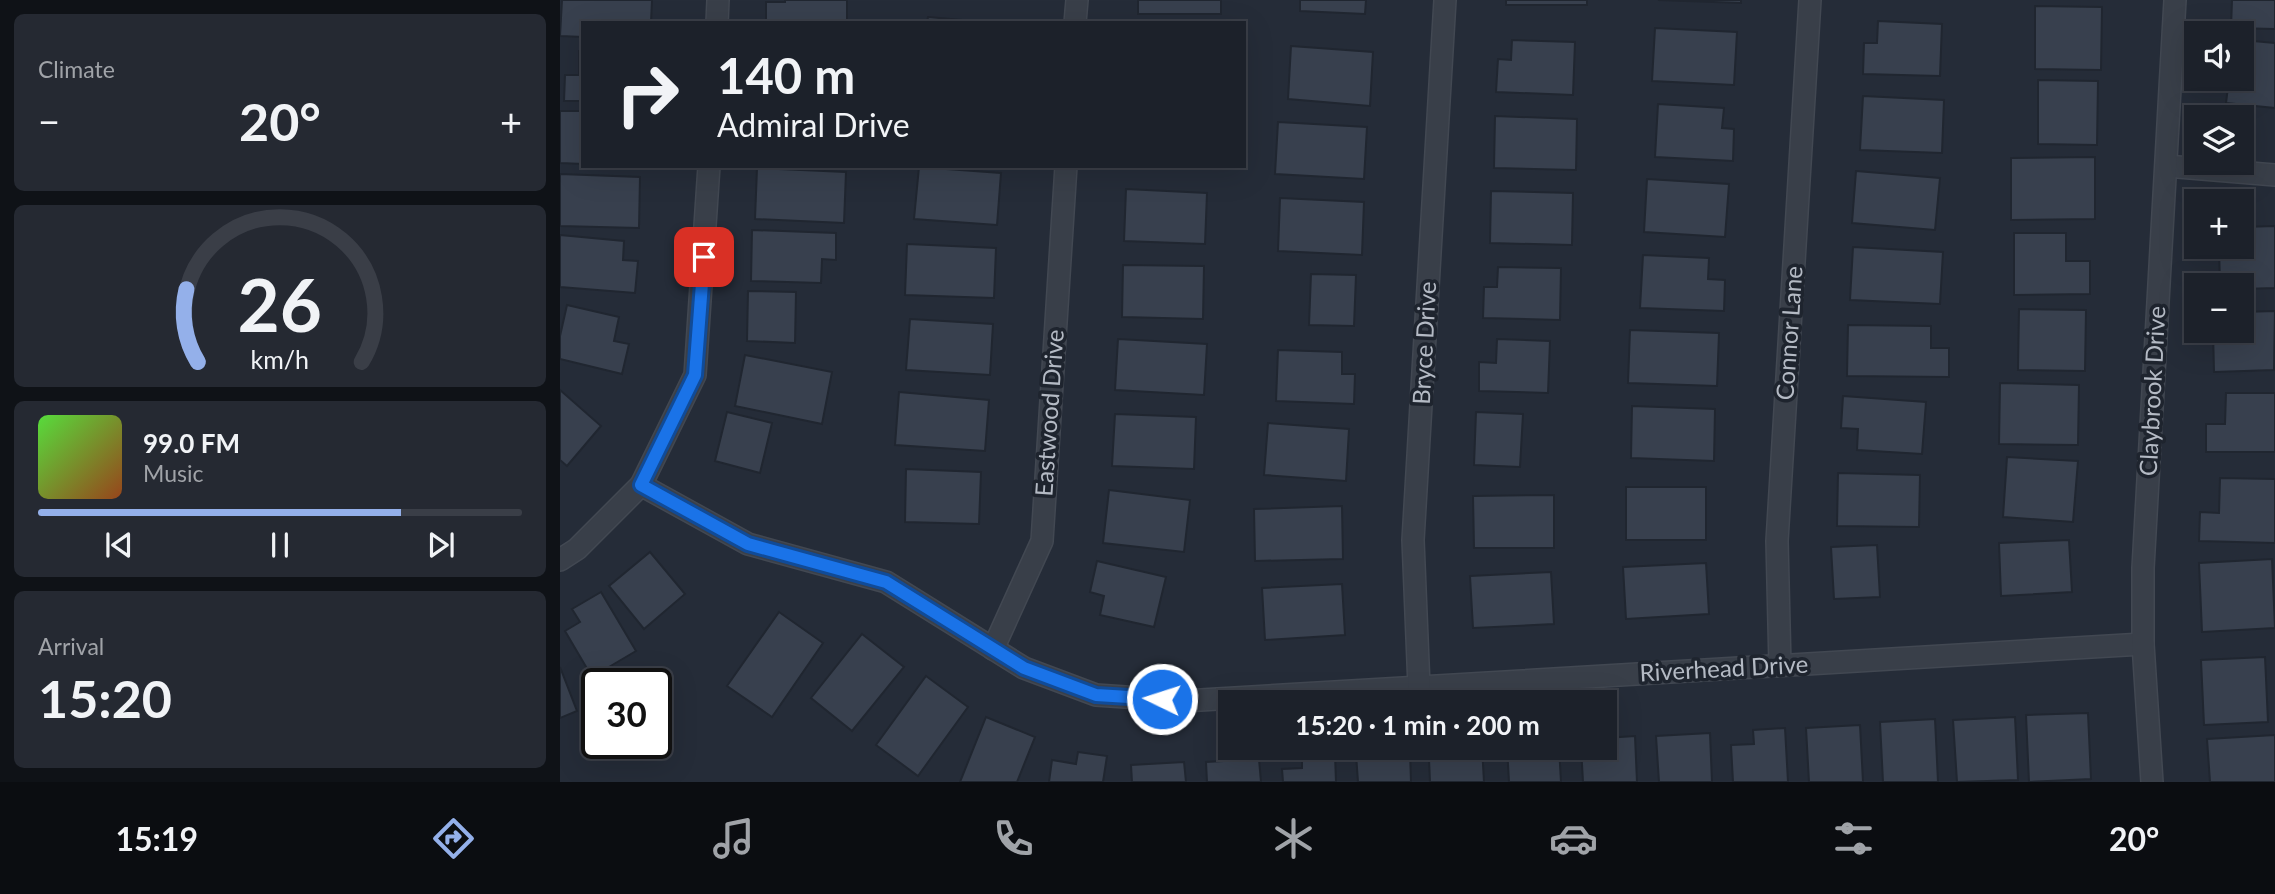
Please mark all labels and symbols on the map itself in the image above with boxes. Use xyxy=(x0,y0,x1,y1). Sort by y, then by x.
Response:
pin xyxy=(674,227,734,287)
street label: Connor Lane xyxy=(1769,265,1808,401)
street label: Bryce Drive xyxy=(1406,281,1441,405)
street label: Claybrook Drive xyxy=(2133,305,2170,477)
street label: Eastwood Drive xyxy=(1028,328,1069,497)
street label: Riverhead Drive xyxy=(1639,649,1809,686)
position arrow xyxy=(1125,662,1199,736)
speed limit sign: 30 xyxy=(581,668,672,759)

